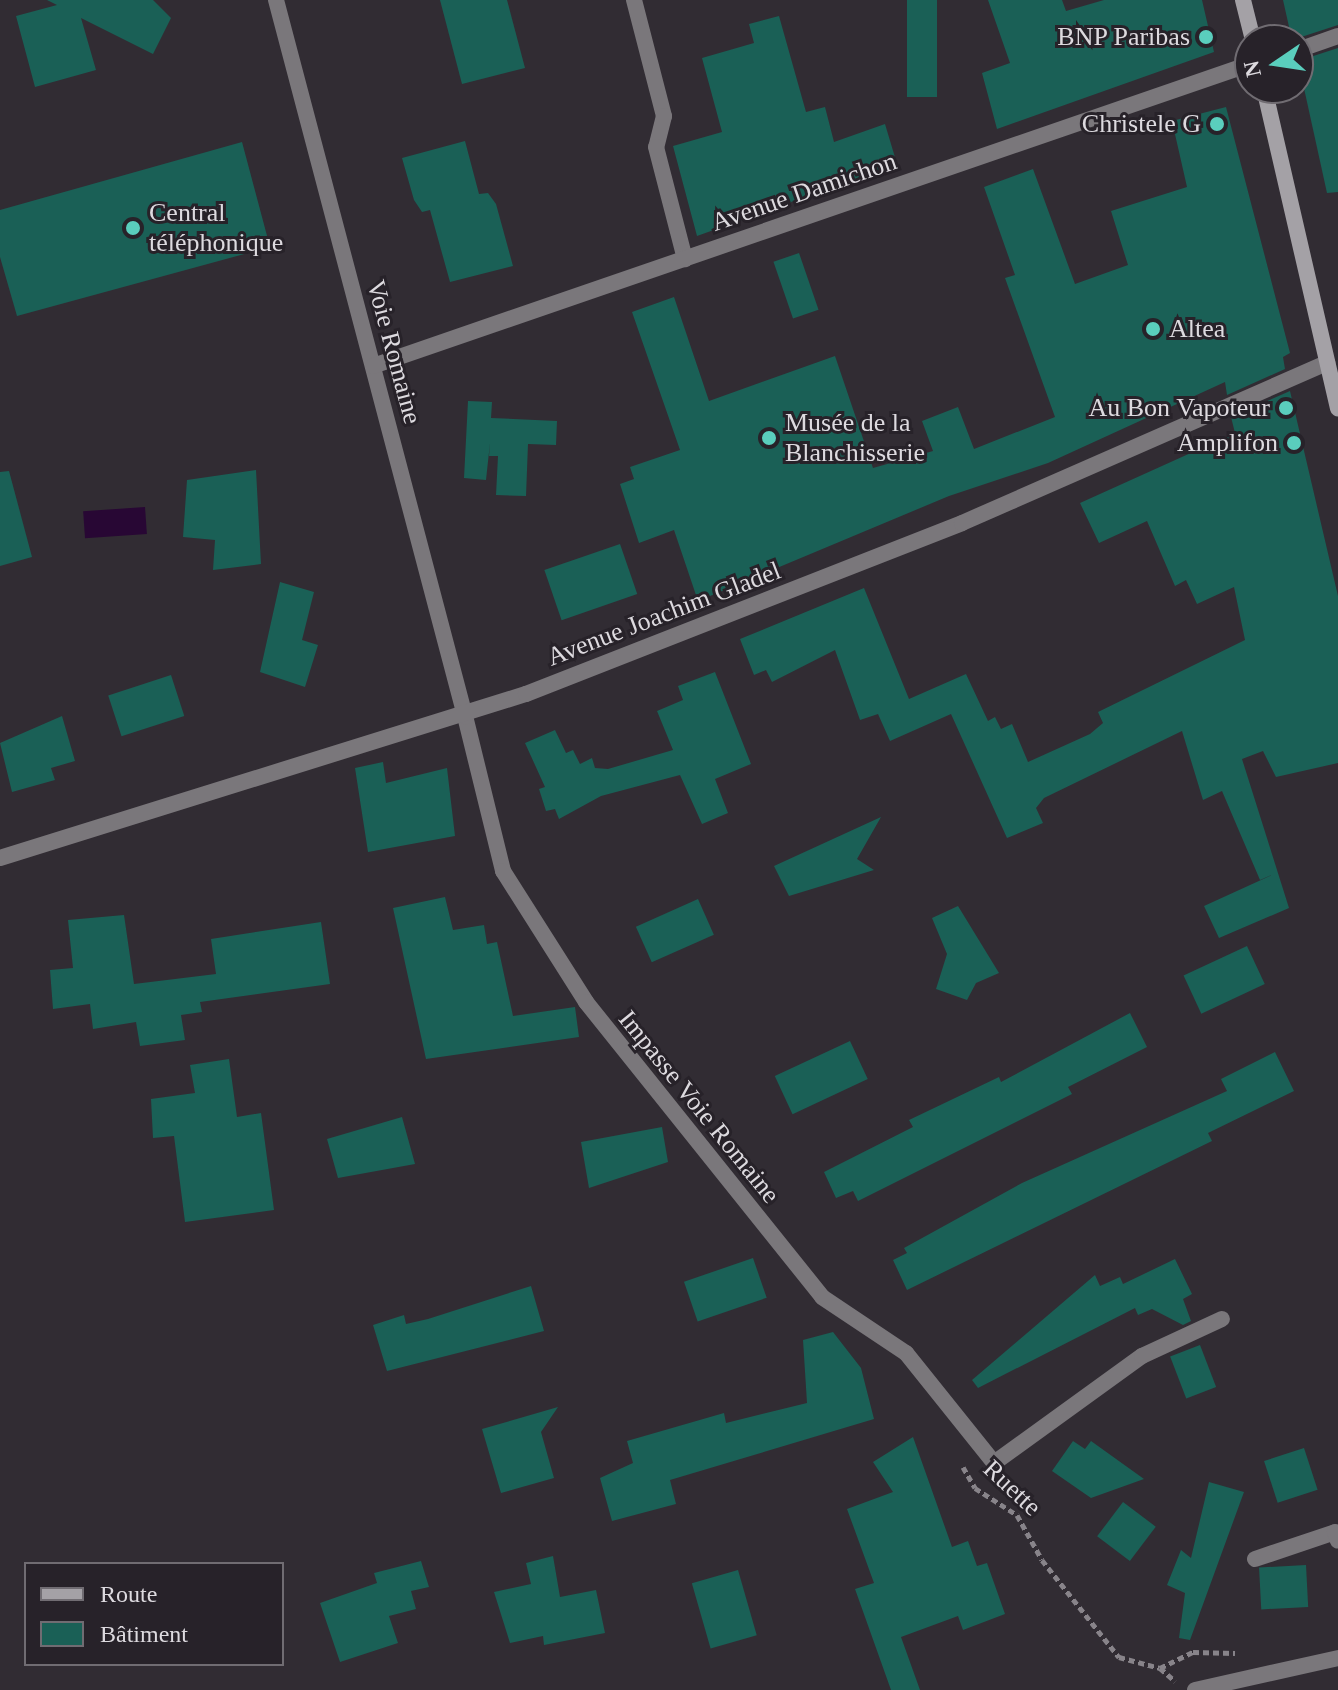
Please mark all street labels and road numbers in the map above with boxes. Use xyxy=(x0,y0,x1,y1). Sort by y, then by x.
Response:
street label: Avenue Damichon xyxy=(707,146,901,238)
street label: Voie Romaine xyxy=(360,277,428,427)
street label: Avenue Joachim Gladel xyxy=(543,555,785,673)
street label: Impasse Voie Romaine xyxy=(612,1004,786,1210)
street label: Ruette xyxy=(977,1453,1047,1523)

